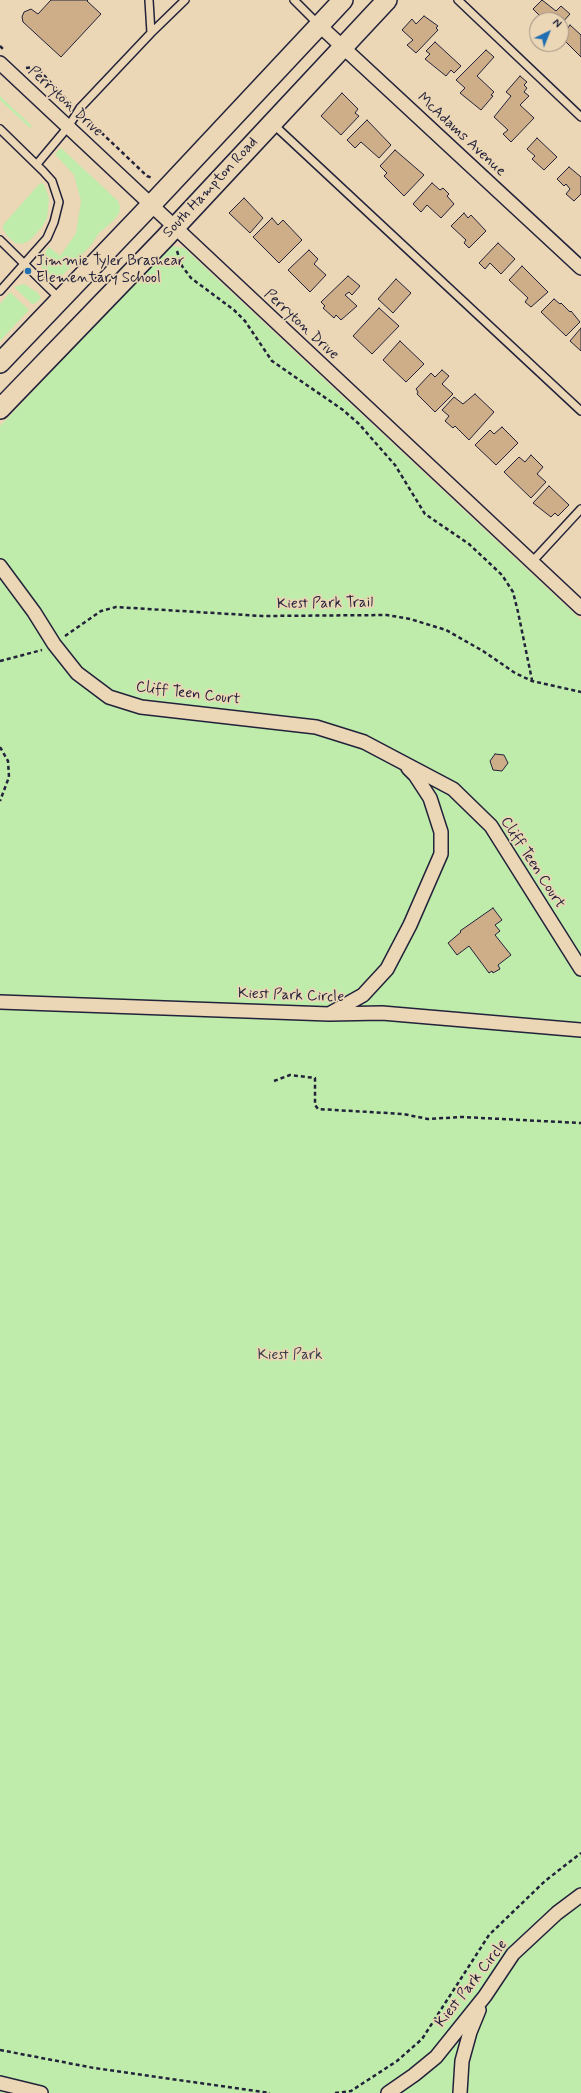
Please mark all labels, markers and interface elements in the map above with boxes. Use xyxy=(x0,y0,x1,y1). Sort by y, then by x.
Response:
north arrow xyxy=(529,12,569,52)
text: N xyxy=(549,16,564,32)
street label: Perryton Drive xyxy=(24,63,106,141)
street label: McAdams Avenue xyxy=(413,89,509,181)
street label: South Hampton Road xyxy=(160,134,262,242)
place label: Jimmie Tyler Brashear Elementary School xyxy=(36,253,184,288)
marker: Jimmie Tyler Brashear Elementary School xyxy=(23,266,33,276)
street label: Perryton Drive xyxy=(260,286,342,364)
street label: Kiest Park Trail xyxy=(277,594,373,614)
street label: Cliff Teen Court xyxy=(135,679,241,709)
street label: Cliff Teen Court xyxy=(496,814,568,912)
street label: Kiest Park Circle xyxy=(238,985,344,1007)
park label: Kiest Park xyxy=(258,1347,322,1365)
street label: Kiest Park Circle xyxy=(432,1937,512,2031)

